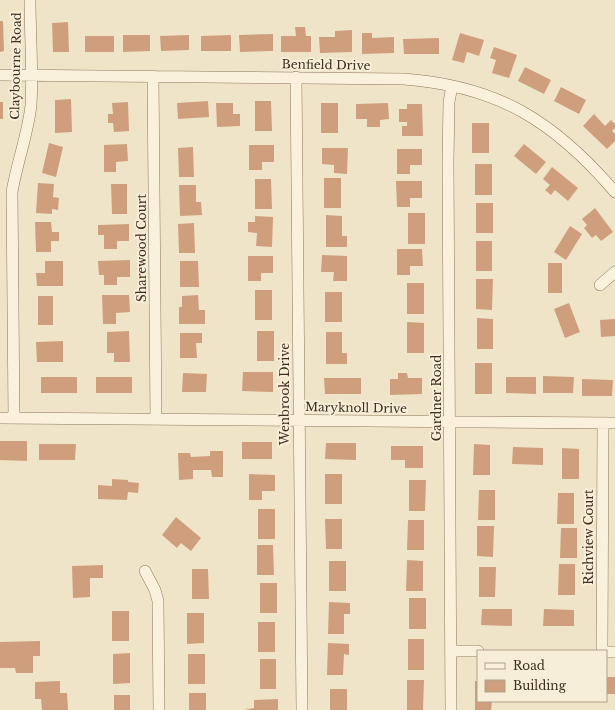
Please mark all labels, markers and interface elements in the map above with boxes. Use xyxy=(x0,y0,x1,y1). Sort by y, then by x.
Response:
street label: Claybourne Road xyxy=(7,12,24,120)
street label: Benfield Drive xyxy=(281,56,371,73)
street label: Sharewood Court xyxy=(134,194,149,302)
street label: Wenbrook Drive xyxy=(277,343,292,446)
street label: Gardner Road xyxy=(429,355,444,441)
street label: Maryknoll Drive xyxy=(305,399,407,416)
street label: Richview Court xyxy=(581,489,596,585)
legend xyxy=(477,650,607,702)
text: Road xyxy=(513,658,545,673)
text: Building xyxy=(513,678,567,693)

